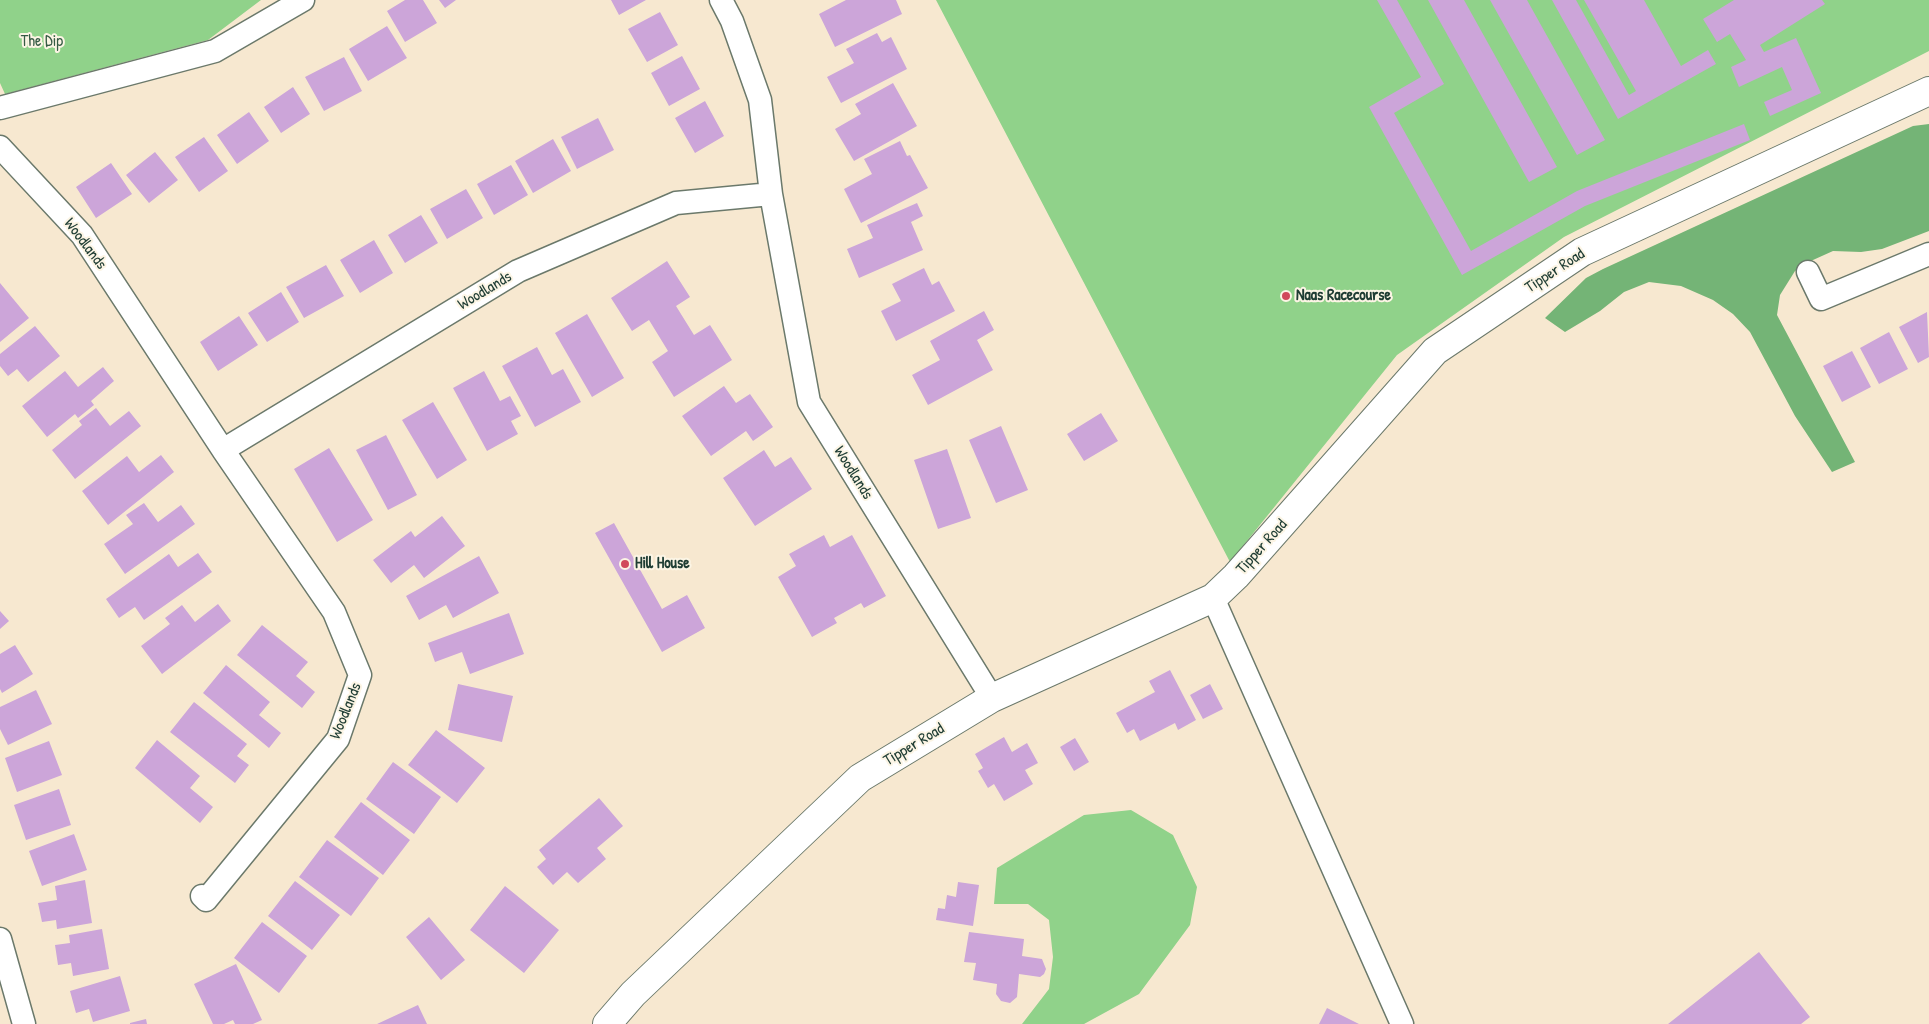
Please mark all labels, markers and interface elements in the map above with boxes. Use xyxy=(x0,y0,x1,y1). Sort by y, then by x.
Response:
park label: The Dip xyxy=(21,32,63,52)
street label: Woodlands xyxy=(60,215,110,273)
street label: Tipper Road xyxy=(1522,245,1588,297)
street label: Woodlands xyxy=(455,268,515,314)
place label: Naas Racecourse xyxy=(1296,286,1391,306)
marker: Naas Racecourse xyxy=(1280,290,1292,302)
street label: Woodlands xyxy=(829,443,877,503)
street label: Tipper Road xyxy=(1232,516,1292,578)
place label: Hill House xyxy=(635,554,690,574)
marker: Hill House xyxy=(619,558,631,570)
street label: Woodlands xyxy=(326,680,366,742)
street label: Tipper Road xyxy=(880,719,948,771)

